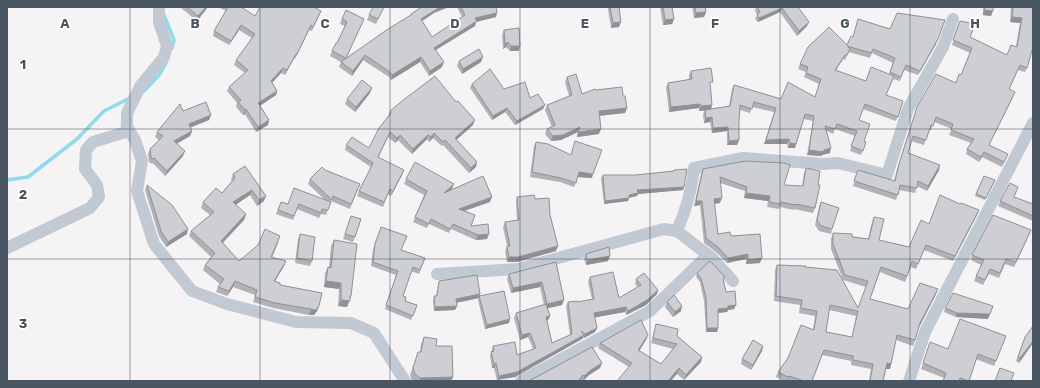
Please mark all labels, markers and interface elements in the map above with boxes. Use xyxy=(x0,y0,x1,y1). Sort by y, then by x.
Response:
text: A xyxy=(60,16,70,31)
text: B xyxy=(190,16,200,31)
text: C xyxy=(320,16,330,31)
text: D xyxy=(450,16,460,31)
text: E xyxy=(581,16,589,31)
text: F xyxy=(711,16,719,31)
text: G xyxy=(840,16,850,31)
text: H xyxy=(970,16,980,31)
text: 1 xyxy=(20,57,26,72)
text: 2 xyxy=(19,187,27,202)
text: 3 xyxy=(19,316,28,331)

